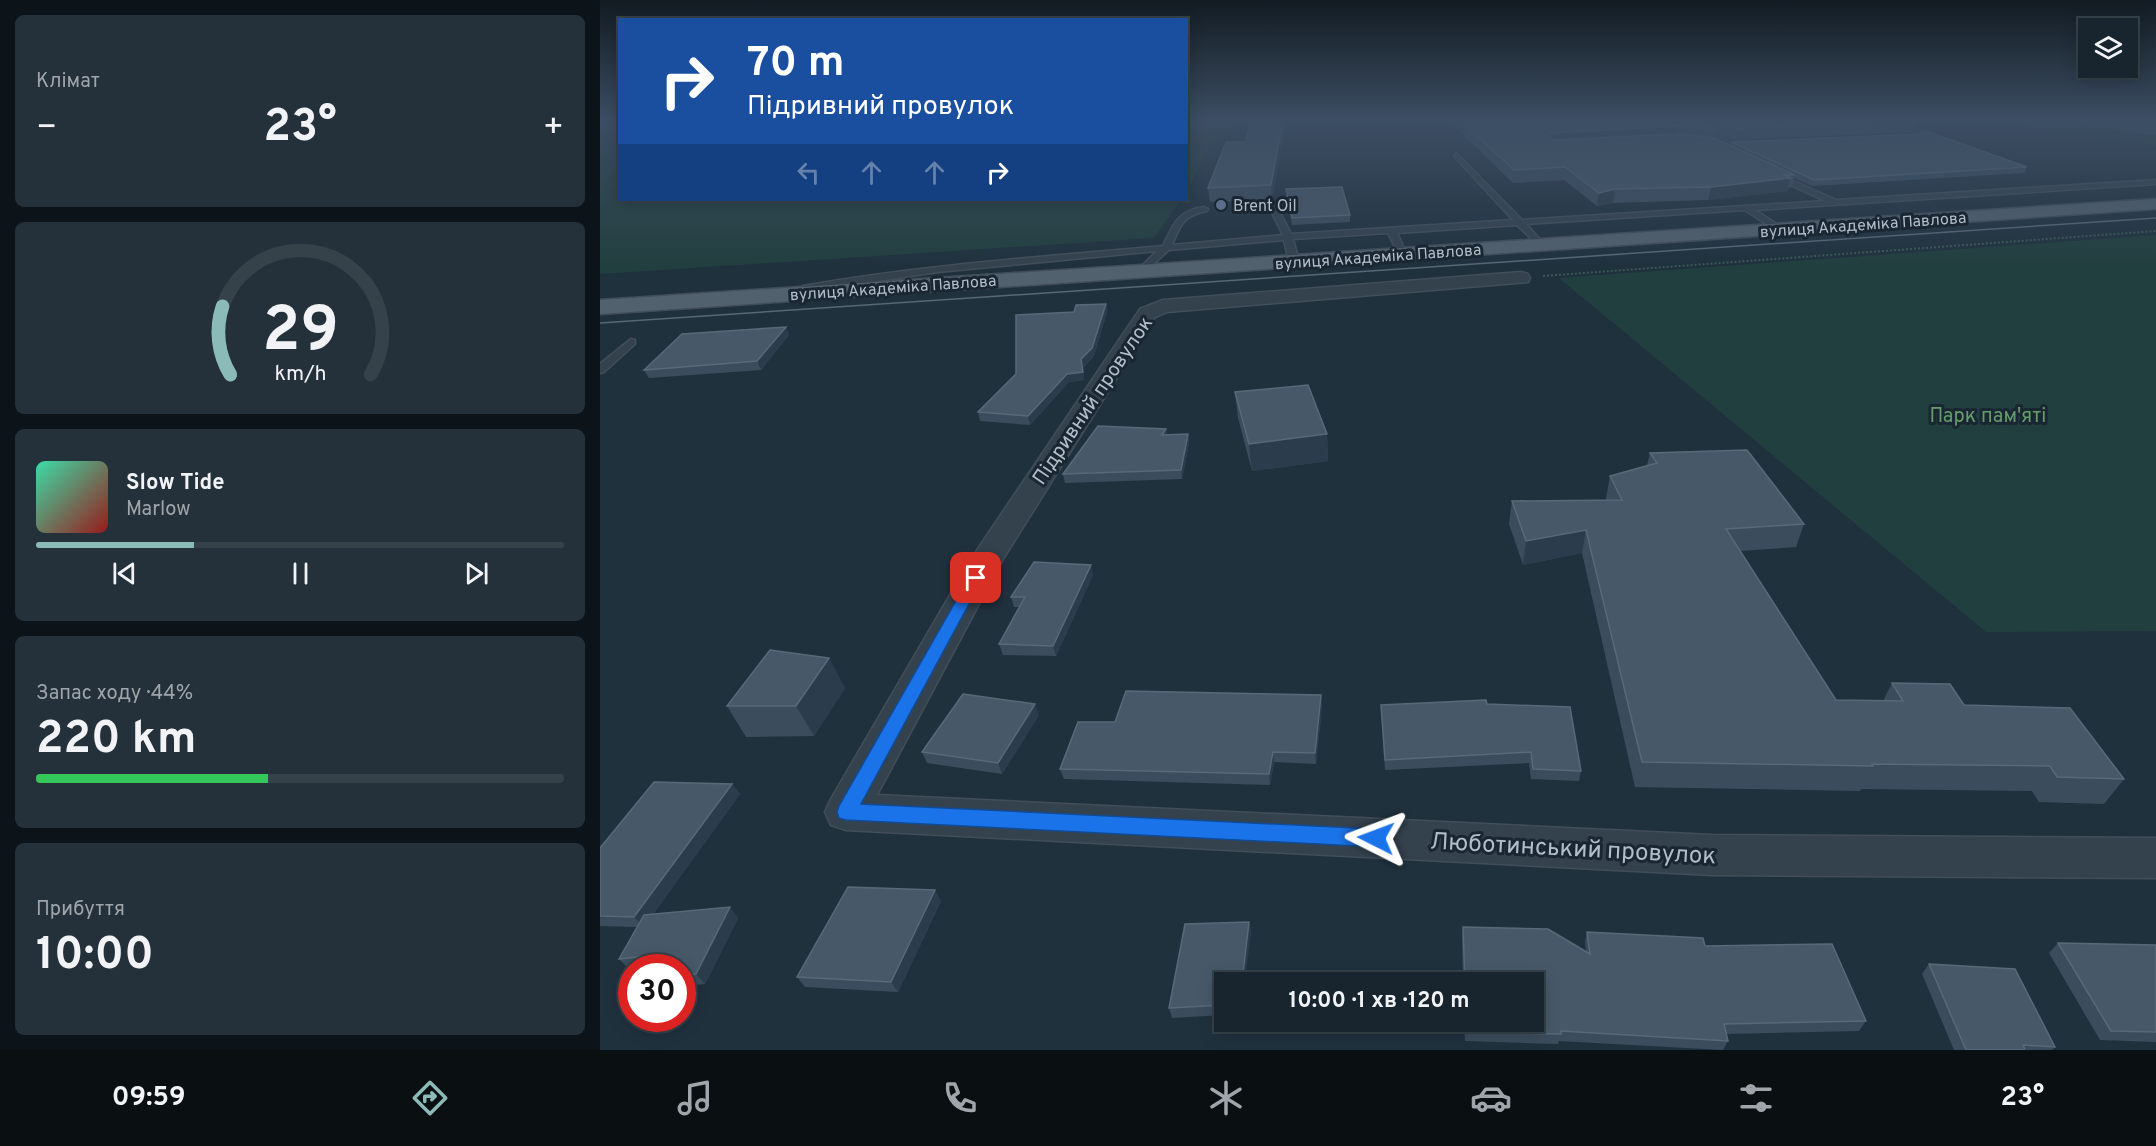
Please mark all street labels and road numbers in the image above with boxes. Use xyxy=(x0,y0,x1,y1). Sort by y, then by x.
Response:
street label: вулиця Академіка Павлова xyxy=(1759,209,1967,243)
street label: вулиця Академіка Павлова xyxy=(1274,241,1482,275)
street label: вулиця Академіка Павлова xyxy=(789,272,997,306)
street label: Підривний провулок xyxy=(1028,312,1160,490)
street label: Люботинський провулок xyxy=(1429,828,1717,872)

